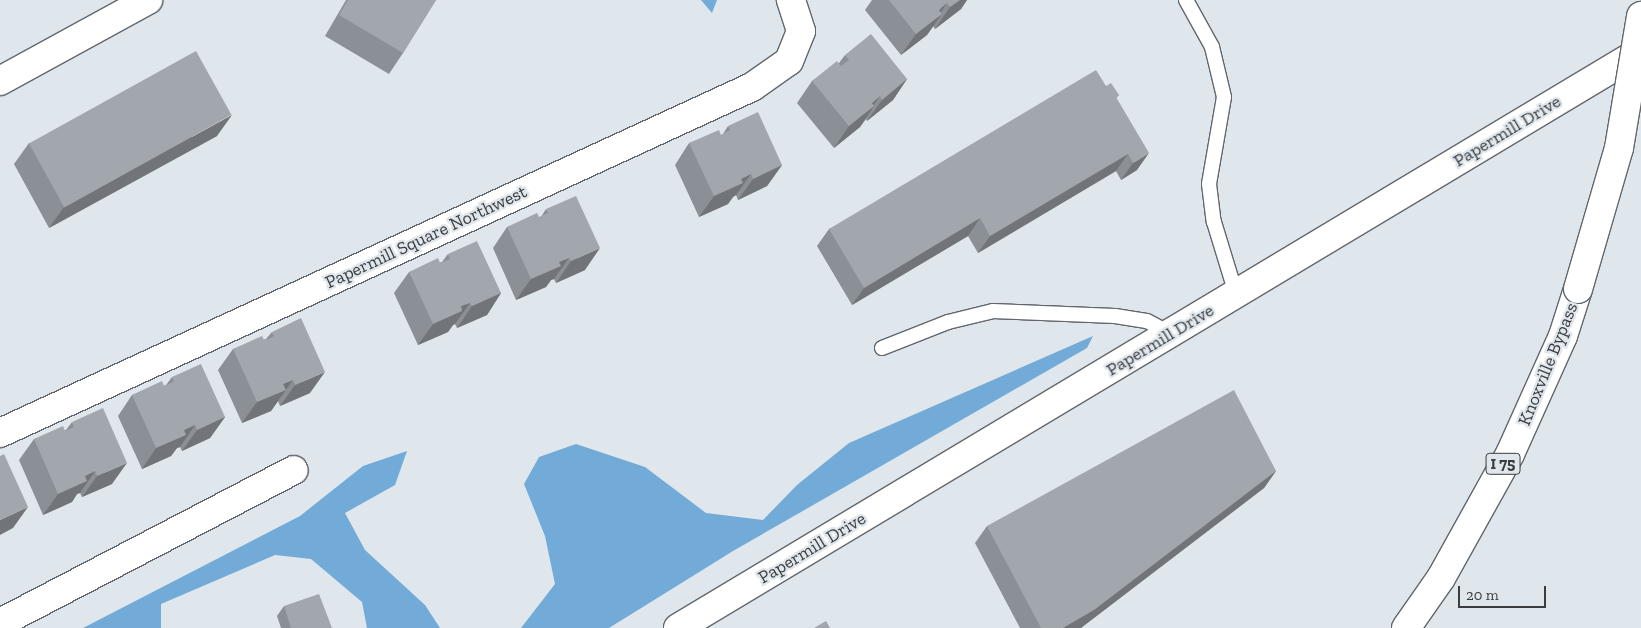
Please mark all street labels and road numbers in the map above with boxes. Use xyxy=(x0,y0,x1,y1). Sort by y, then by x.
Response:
street label: Papermill Drive xyxy=(1449,90,1565,172)
street label: Papermill Square Northwest xyxy=(322,181,530,293)
street label: Papermill Drive xyxy=(1102,299,1218,381)
street label: Knoxville Bypass xyxy=(1514,299,1582,429)
road number: I 75 xyxy=(1486,450,1520,478)
street label: Papermill Drive xyxy=(754,507,870,589)

